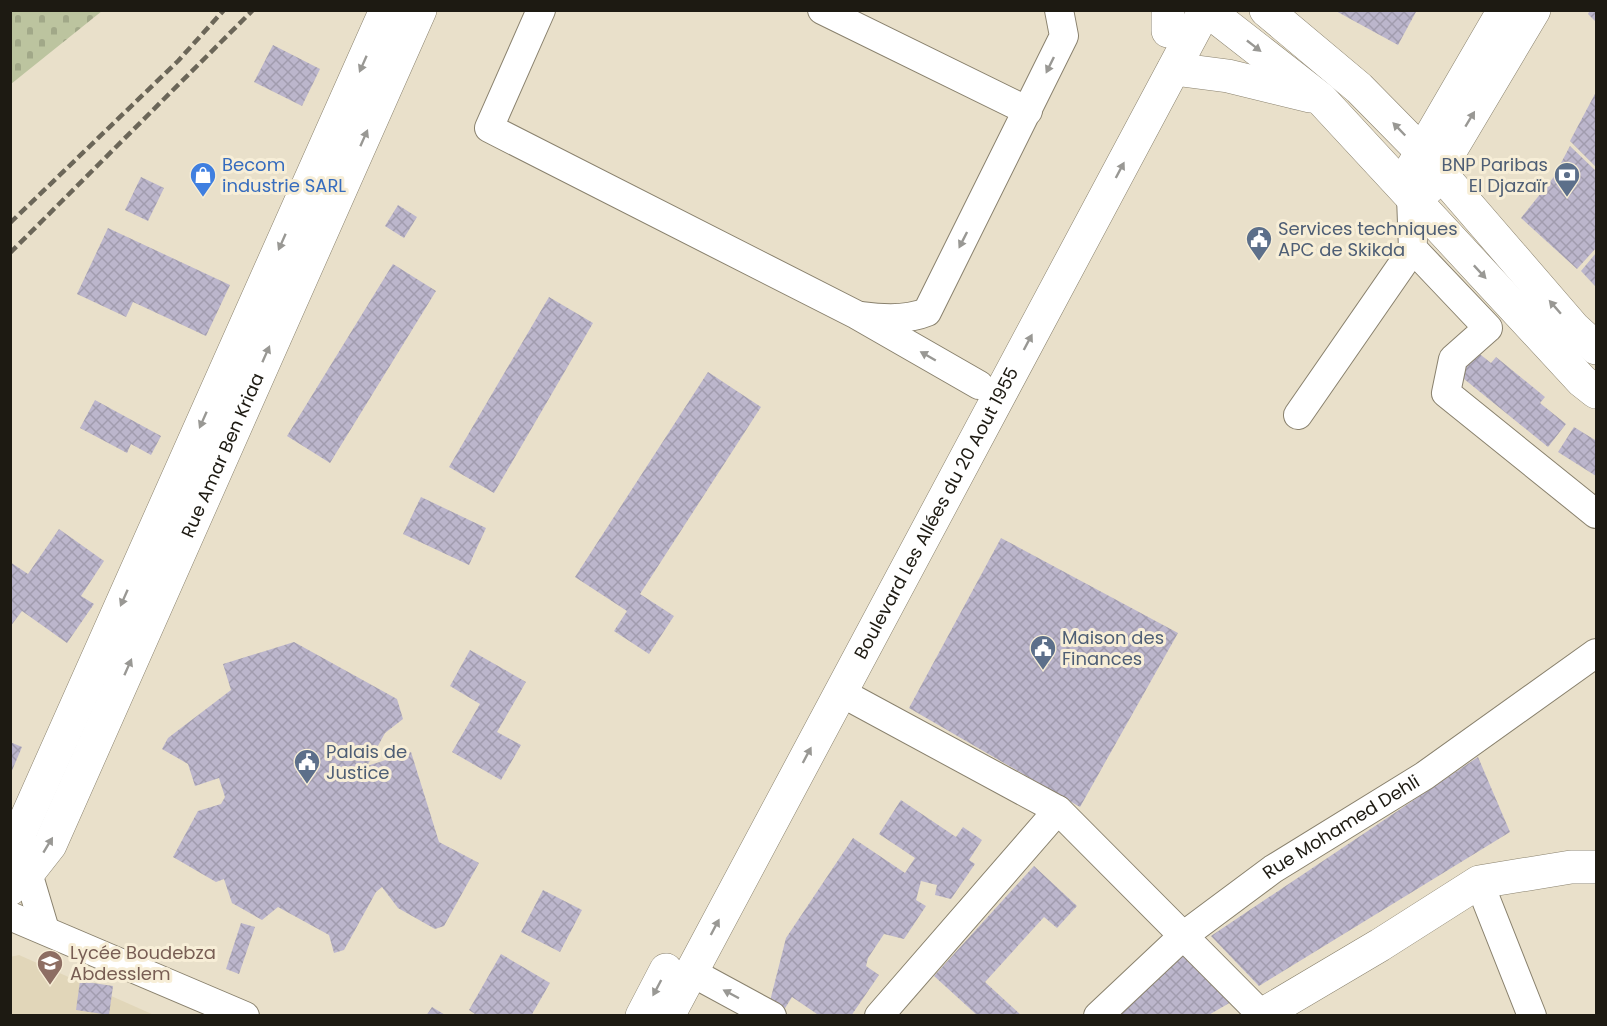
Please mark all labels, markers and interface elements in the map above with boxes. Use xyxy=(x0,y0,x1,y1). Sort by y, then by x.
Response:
one-way arrow xyxy=(1246,39,1262,52)
one-way arrow xyxy=(358,56,367,73)
one-way arrow xyxy=(1046,57,1055,74)
one-way arrow xyxy=(1464,111,1475,127)
one-way arrow xyxy=(1393,122,1407,136)
one-way arrow xyxy=(359,130,368,147)
place label: Becom industrie SARL xyxy=(222,152,346,198)
place label: BNP Paribas El Djazaïr xyxy=(1442,152,1548,198)
shop icon: Becom industrie SARL xyxy=(188,160,218,198)
bank icon: BNP Paribas El Djazaïr xyxy=(1552,160,1582,198)
one-way arrow xyxy=(1115,162,1125,179)
place label: Services techniques APC de Skikda xyxy=(1278,216,1458,262)
public building icon: Services techniques APC de Skikda xyxy=(1244,224,1274,262)
one-way arrow xyxy=(959,231,968,248)
one-way arrow xyxy=(278,233,287,250)
one-way arrow xyxy=(1473,265,1487,279)
one-way arrow xyxy=(1549,300,1562,315)
one-way arrow xyxy=(1023,333,1033,350)
one-way arrow xyxy=(262,346,271,363)
one-way arrow xyxy=(919,351,936,361)
street label: Boulevard Les Allées du 20 Aout 1955 xyxy=(848,362,1024,663)
street label: Rue Amar Ben Kriaa xyxy=(175,369,270,541)
one-way arrow xyxy=(198,411,207,429)
one-way arrow xyxy=(119,590,129,608)
place label: Maison des Finances xyxy=(1062,625,1164,671)
public building icon: Maison des Finances xyxy=(1028,633,1058,671)
one-way arrow xyxy=(124,658,133,676)
place label: Palais de Justice xyxy=(326,739,407,785)
one-way arrow xyxy=(802,746,811,763)
public building icon: Palais de Justice xyxy=(292,747,322,785)
street label: Rue Mohamed Dehli xyxy=(1257,769,1424,885)
one-way arrow xyxy=(43,837,54,853)
one-way arrow xyxy=(710,918,720,935)
place label: Lycée Boudebza Abdesslem xyxy=(70,940,216,986)
school or university icon: Lycée Boudebza Abdesslem xyxy=(35,948,65,986)
one-way arrow xyxy=(652,980,662,997)
one-way arrow xyxy=(722,989,739,999)

